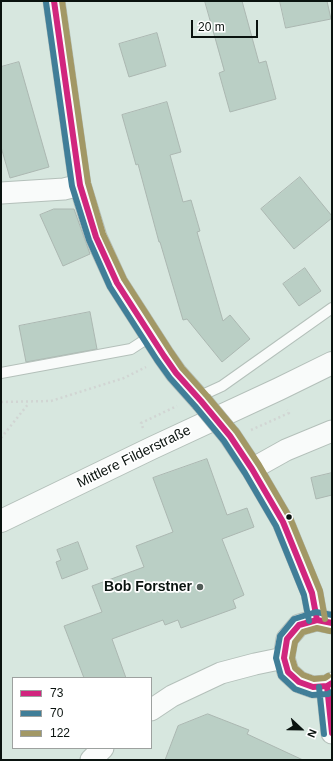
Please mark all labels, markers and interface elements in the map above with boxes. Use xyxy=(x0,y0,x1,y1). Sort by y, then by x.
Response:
scale bar xyxy=(193,12,260,38)
text: 20 m xyxy=(198,20,225,34)
street label: Mittlere Filderstraße xyxy=(74,422,194,492)
unlabelled marker xyxy=(284,512,294,522)
place label: Bob Forstner xyxy=(104,579,192,595)
marker: Bob Forstner xyxy=(195,582,205,592)
legend xyxy=(12,677,152,749)
text: 73 xyxy=(50,686,63,700)
text: 70 xyxy=(50,706,63,720)
north arrow xyxy=(281,709,321,749)
text: 122 xyxy=(50,726,70,740)
text: N xyxy=(305,728,319,739)

